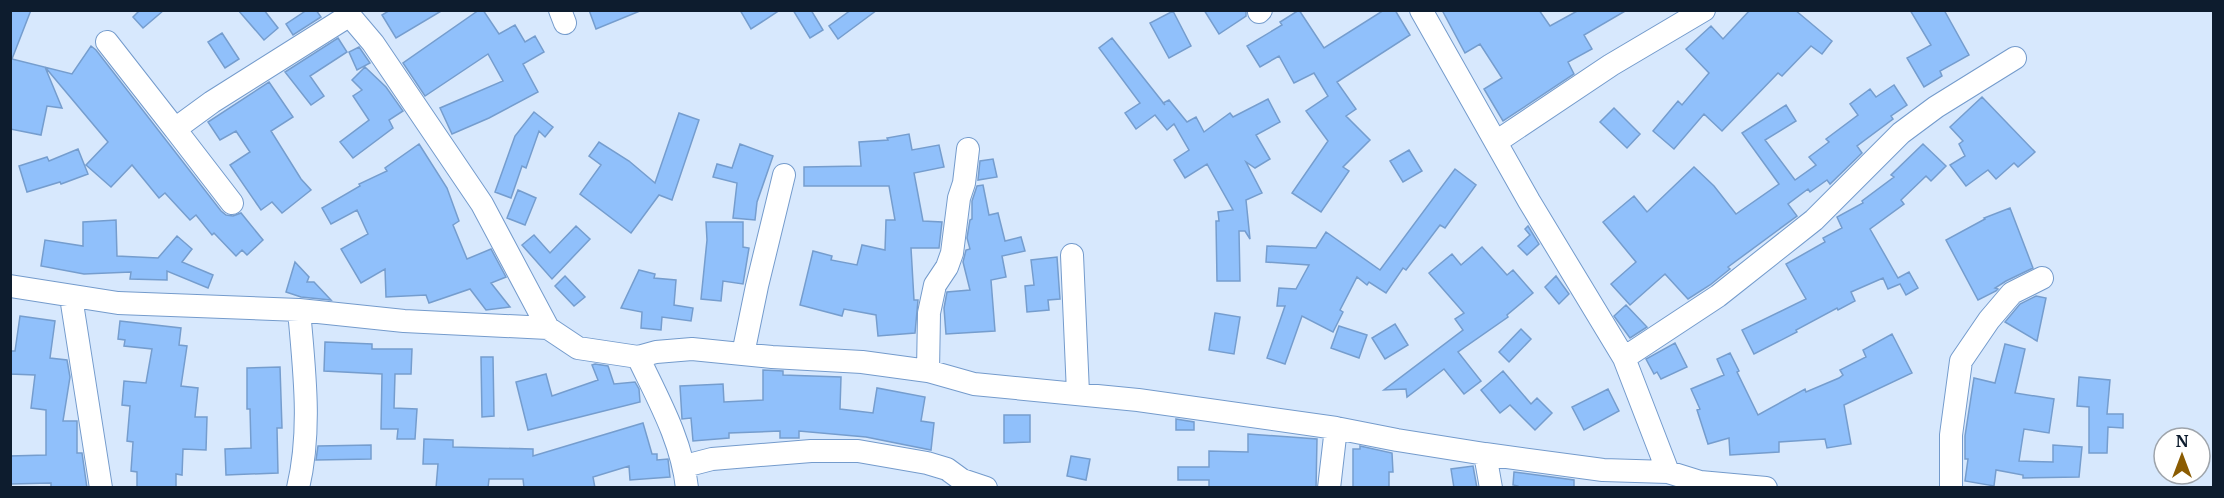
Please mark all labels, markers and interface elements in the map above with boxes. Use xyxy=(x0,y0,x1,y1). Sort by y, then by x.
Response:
north arrow xyxy=(2152,426,2212,486)
text: N xyxy=(2176,431,2189,451)

